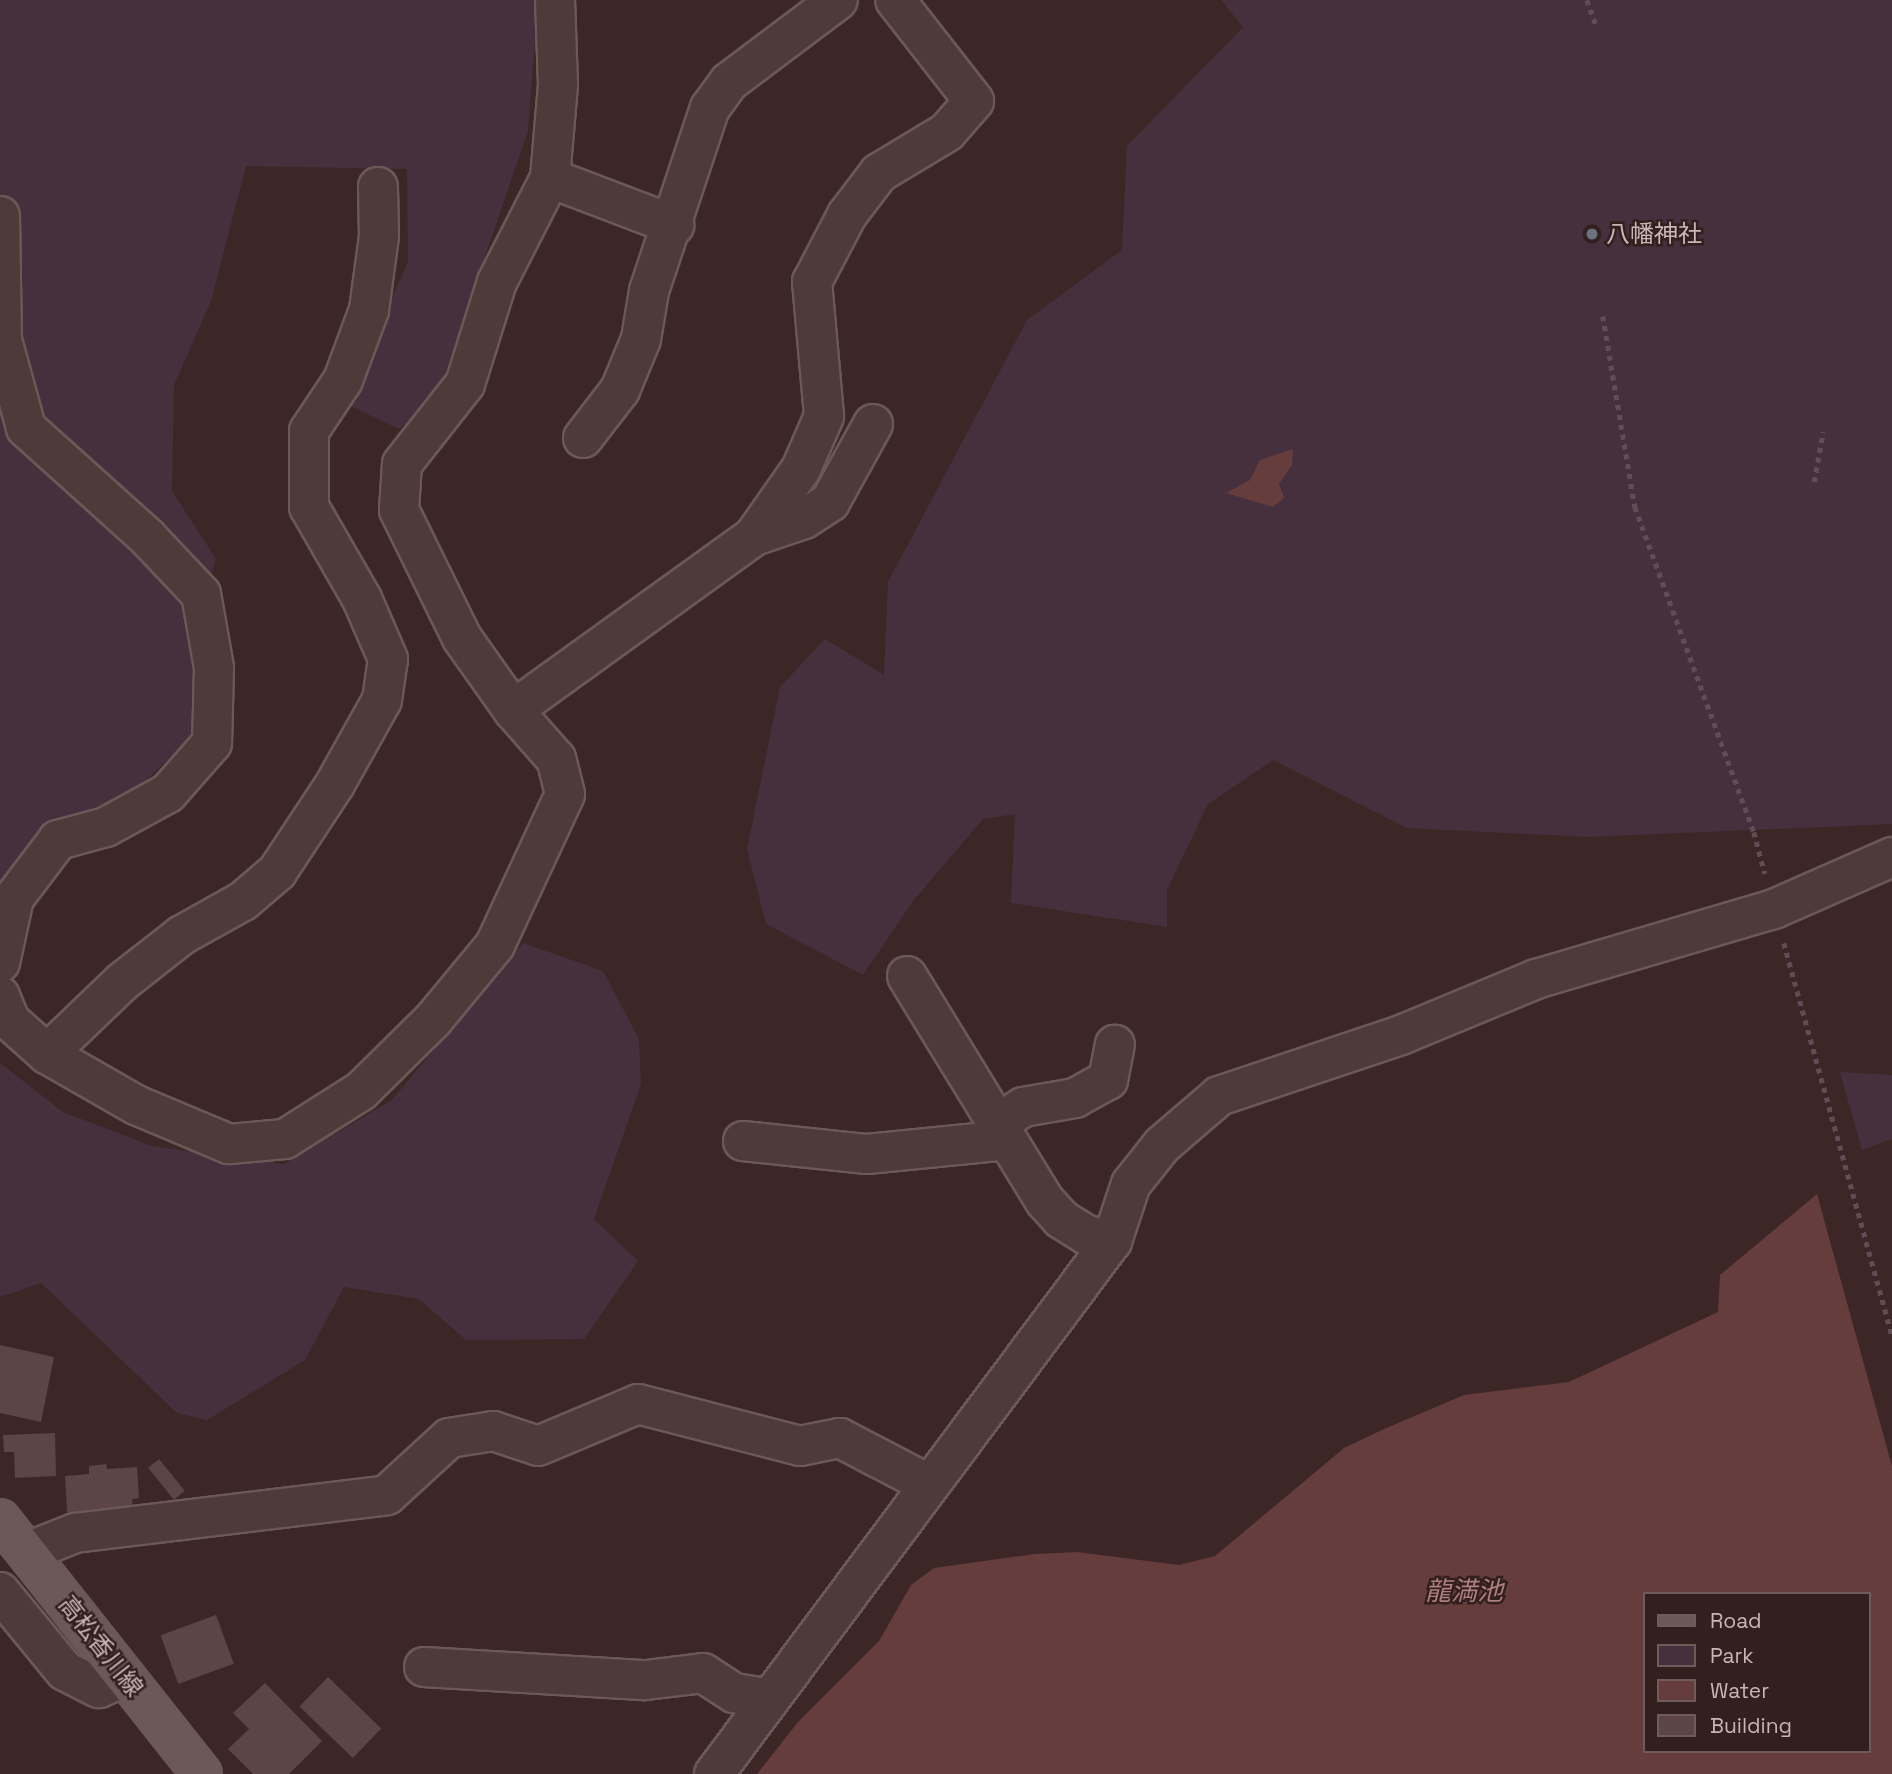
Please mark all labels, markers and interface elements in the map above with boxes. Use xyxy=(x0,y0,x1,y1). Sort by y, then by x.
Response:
place label: 八幡神社 xyxy=(1606,220,1702,248)
marker: 八幡神社 xyxy=(1584,226,1600,242)
water label: 龍満池 xyxy=(1425,1576,1503,1608)
street label: 高松香川線 xyxy=(53,1590,149,1702)
legend xyxy=(1644,1592,1871,1753)
text: Road xyxy=(1710,1607,1762,1634)
text: Park xyxy=(1710,1642,1754,1669)
text: Water xyxy=(1710,1677,1769,1704)
text: Building xyxy=(1710,1712,1792,1739)

